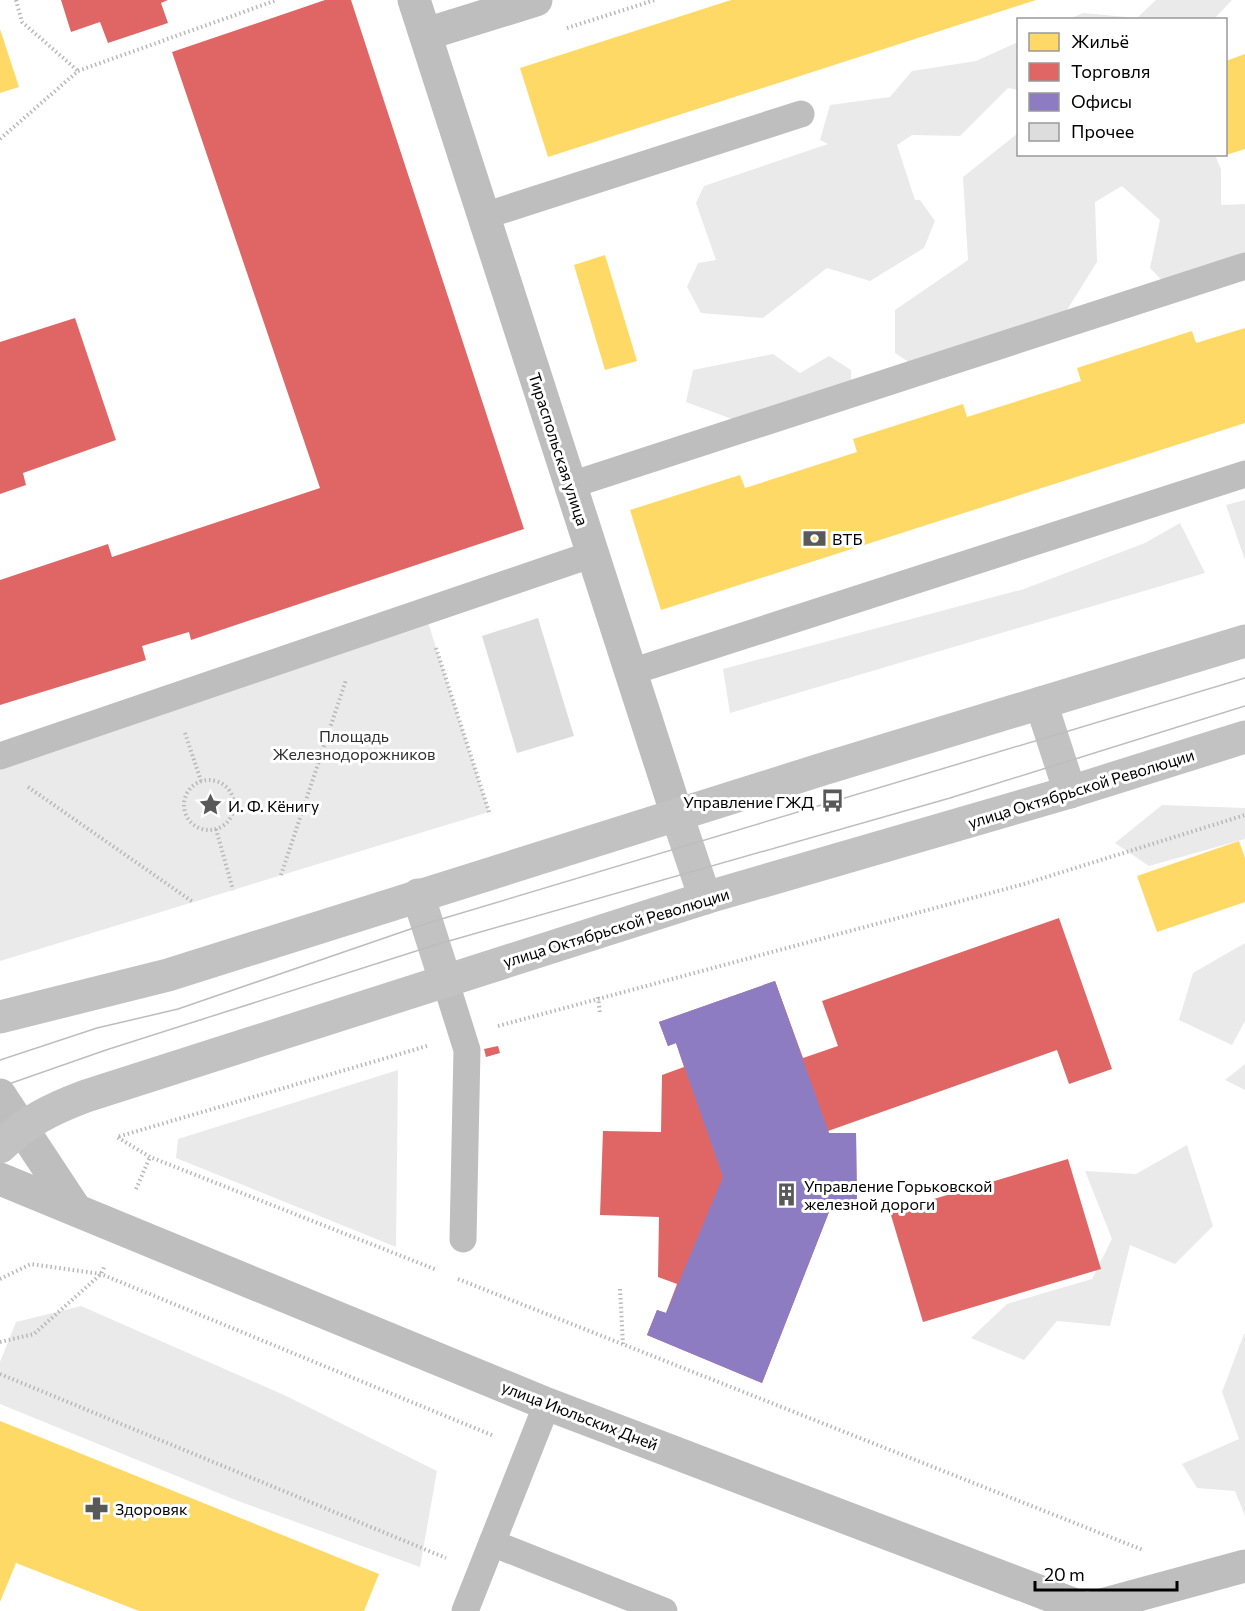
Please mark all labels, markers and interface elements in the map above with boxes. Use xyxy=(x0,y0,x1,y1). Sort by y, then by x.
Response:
legend xyxy=(1017,18,1227,156)
text: Жильё xyxy=(1071,30,1129,52)
text: Торговля xyxy=(1071,60,1150,82)
text: Офисы xyxy=(1071,90,1132,112)
text: Прочее xyxy=(1071,120,1134,142)
street label: Тираспольская улица xyxy=(525,370,593,528)
bank icon: ВТБ xyxy=(801,525,827,551)
place label: ВТБ xyxy=(832,529,863,548)
park label: Площадь Железнодорожников xyxy=(272,726,436,763)
street label: улица Октябрьской Революции xyxy=(966,744,1196,832)
bus stop icon: Управление ГЖД xyxy=(819,788,845,814)
place icon: И. Ф. Кёнигу xyxy=(197,792,223,818)
place label: Управление ГЖД xyxy=(683,792,814,811)
place label: И. Ф. Кёнигу xyxy=(228,796,319,815)
street label: улица Октябрьской Революции xyxy=(501,883,731,971)
place label: Управление Горьковской железной дороги xyxy=(804,1176,993,1213)
building icon: Управление Горьковской железной дороги xyxy=(773,1181,799,1207)
street label: улица Июльских Дней xyxy=(499,1376,661,1454)
pharmacy icon: Здоровяк xyxy=(84,1495,110,1521)
place label: Здоровяк xyxy=(115,1499,188,1518)
scale bar xyxy=(1035,1554,1178,1592)
text: 20 m xyxy=(1044,1563,1085,1585)

